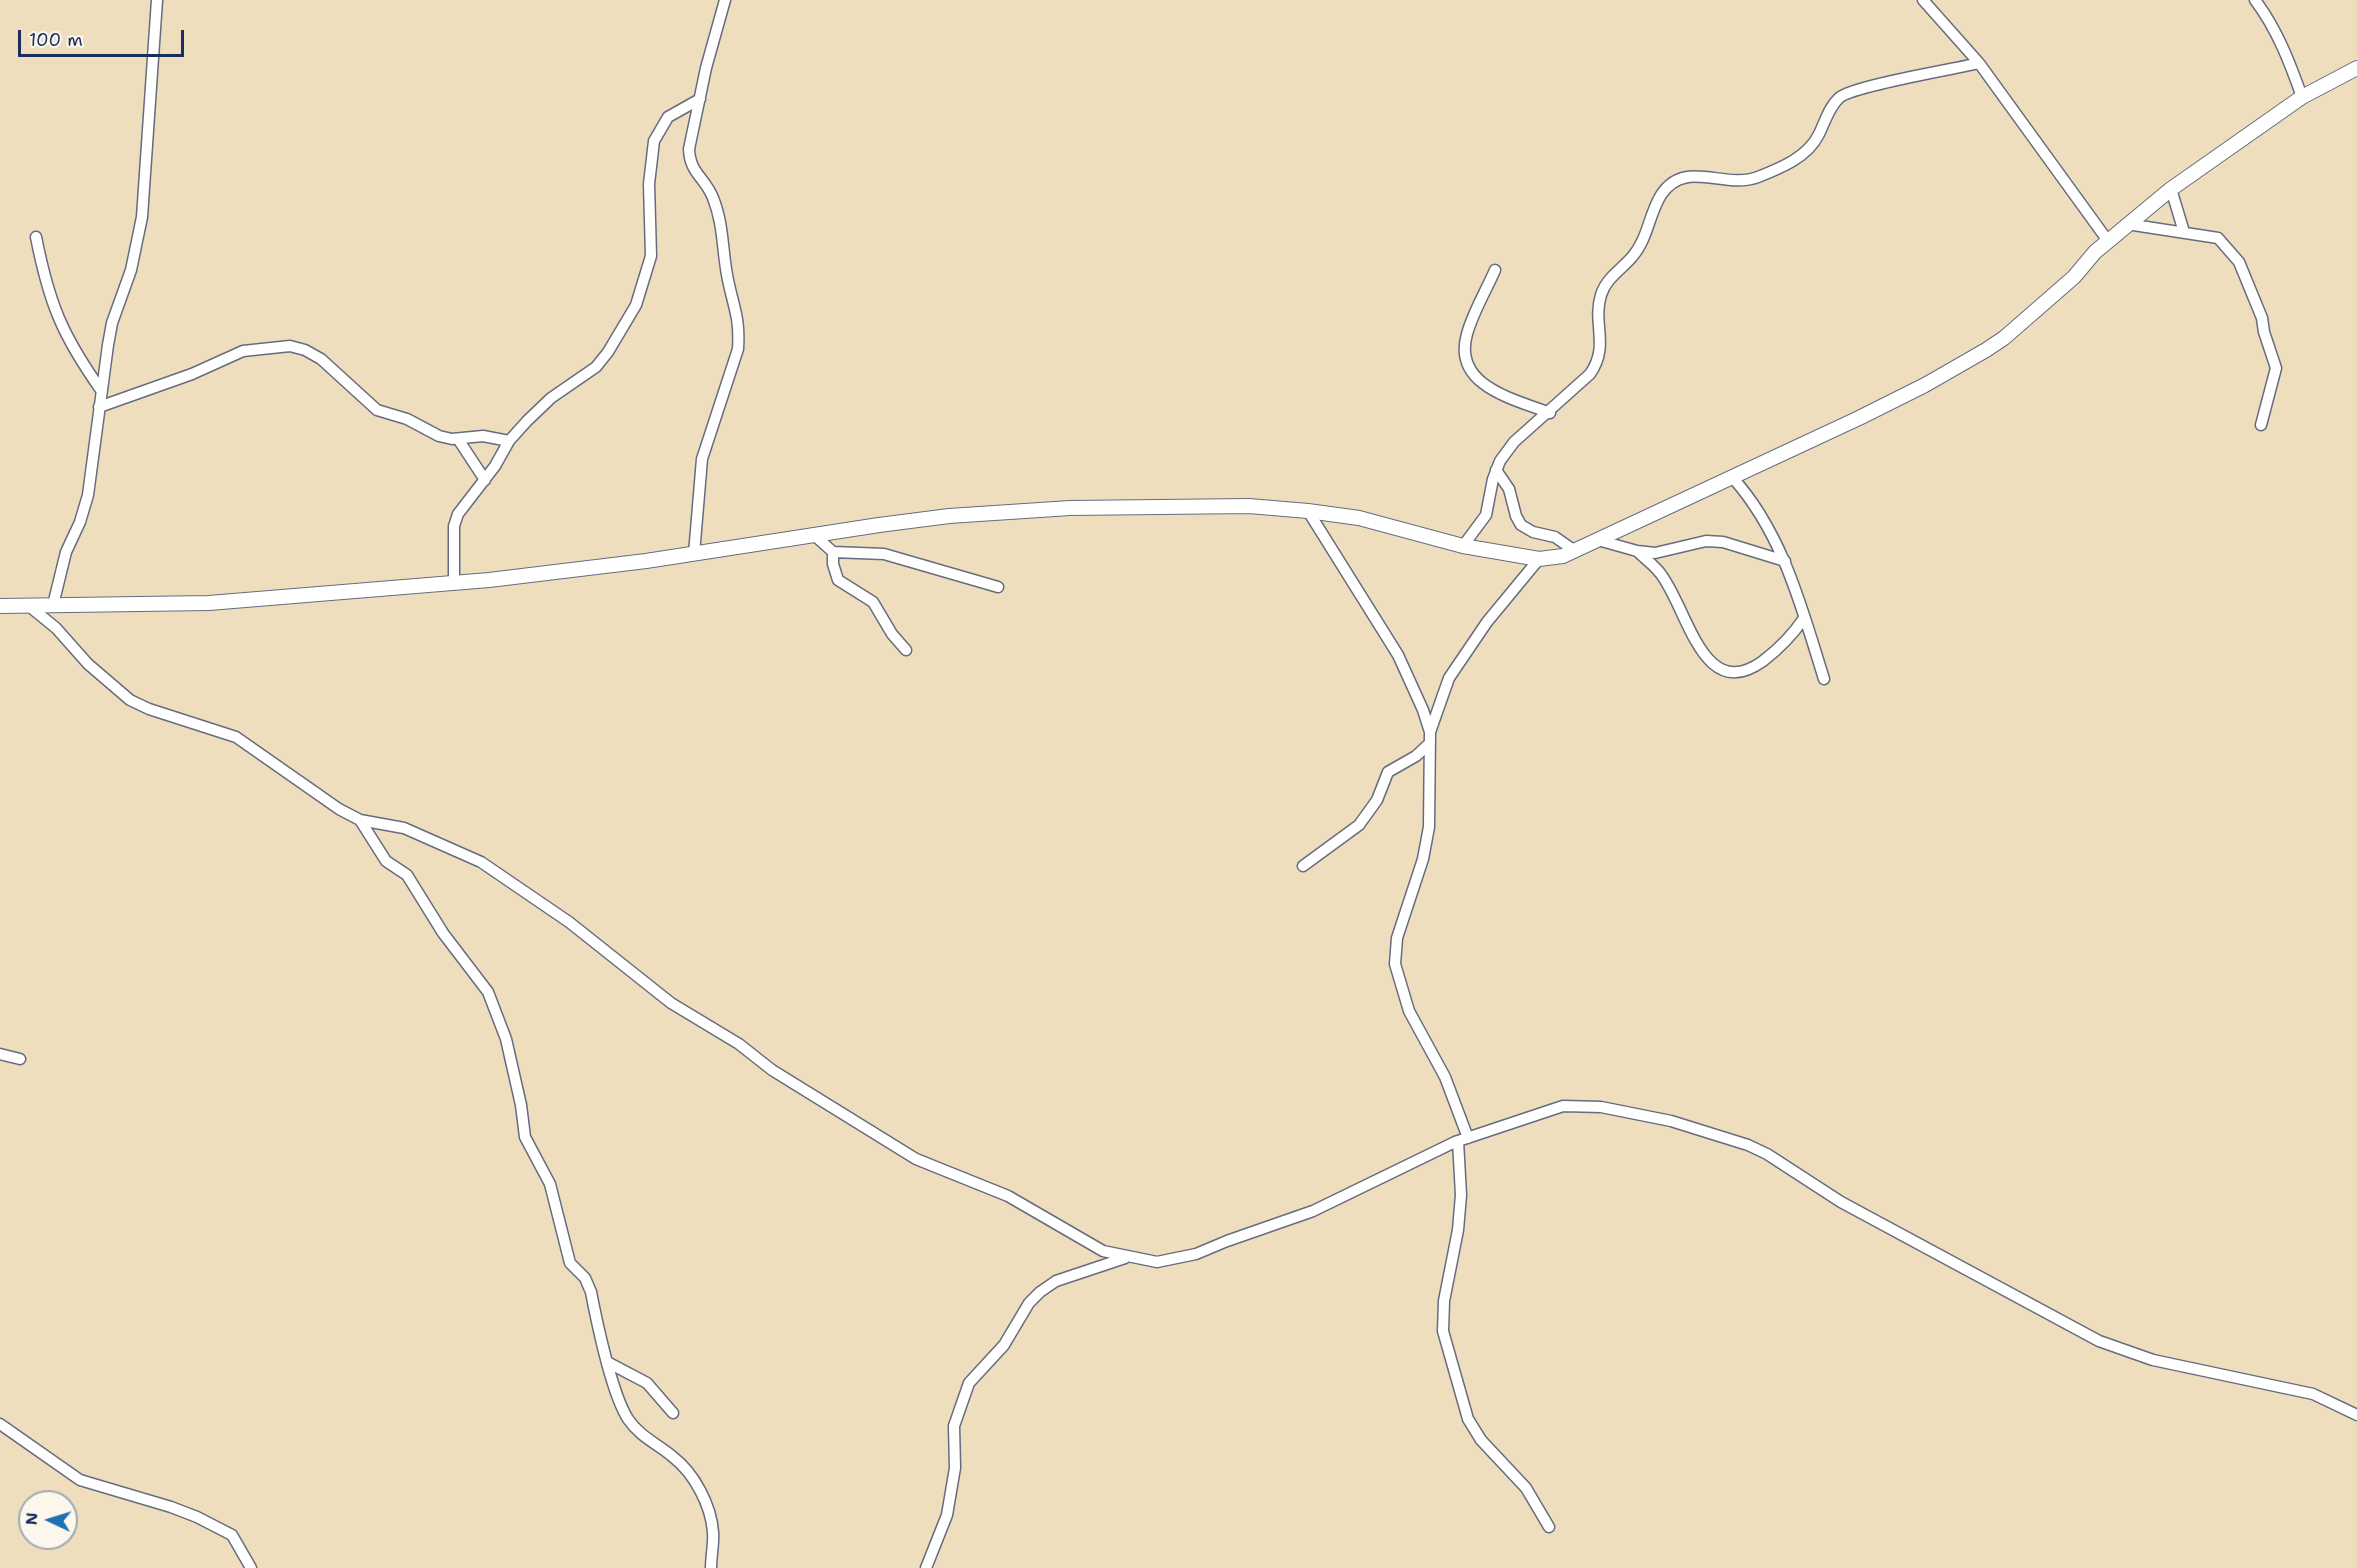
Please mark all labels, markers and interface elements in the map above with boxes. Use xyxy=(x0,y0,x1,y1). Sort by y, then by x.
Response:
scale bar xyxy=(21,18,188,56)
text: 100 m xyxy=(29,28,83,52)
north arrow xyxy=(18,1490,78,1550)
text: N xyxy=(21,1512,42,1526)

